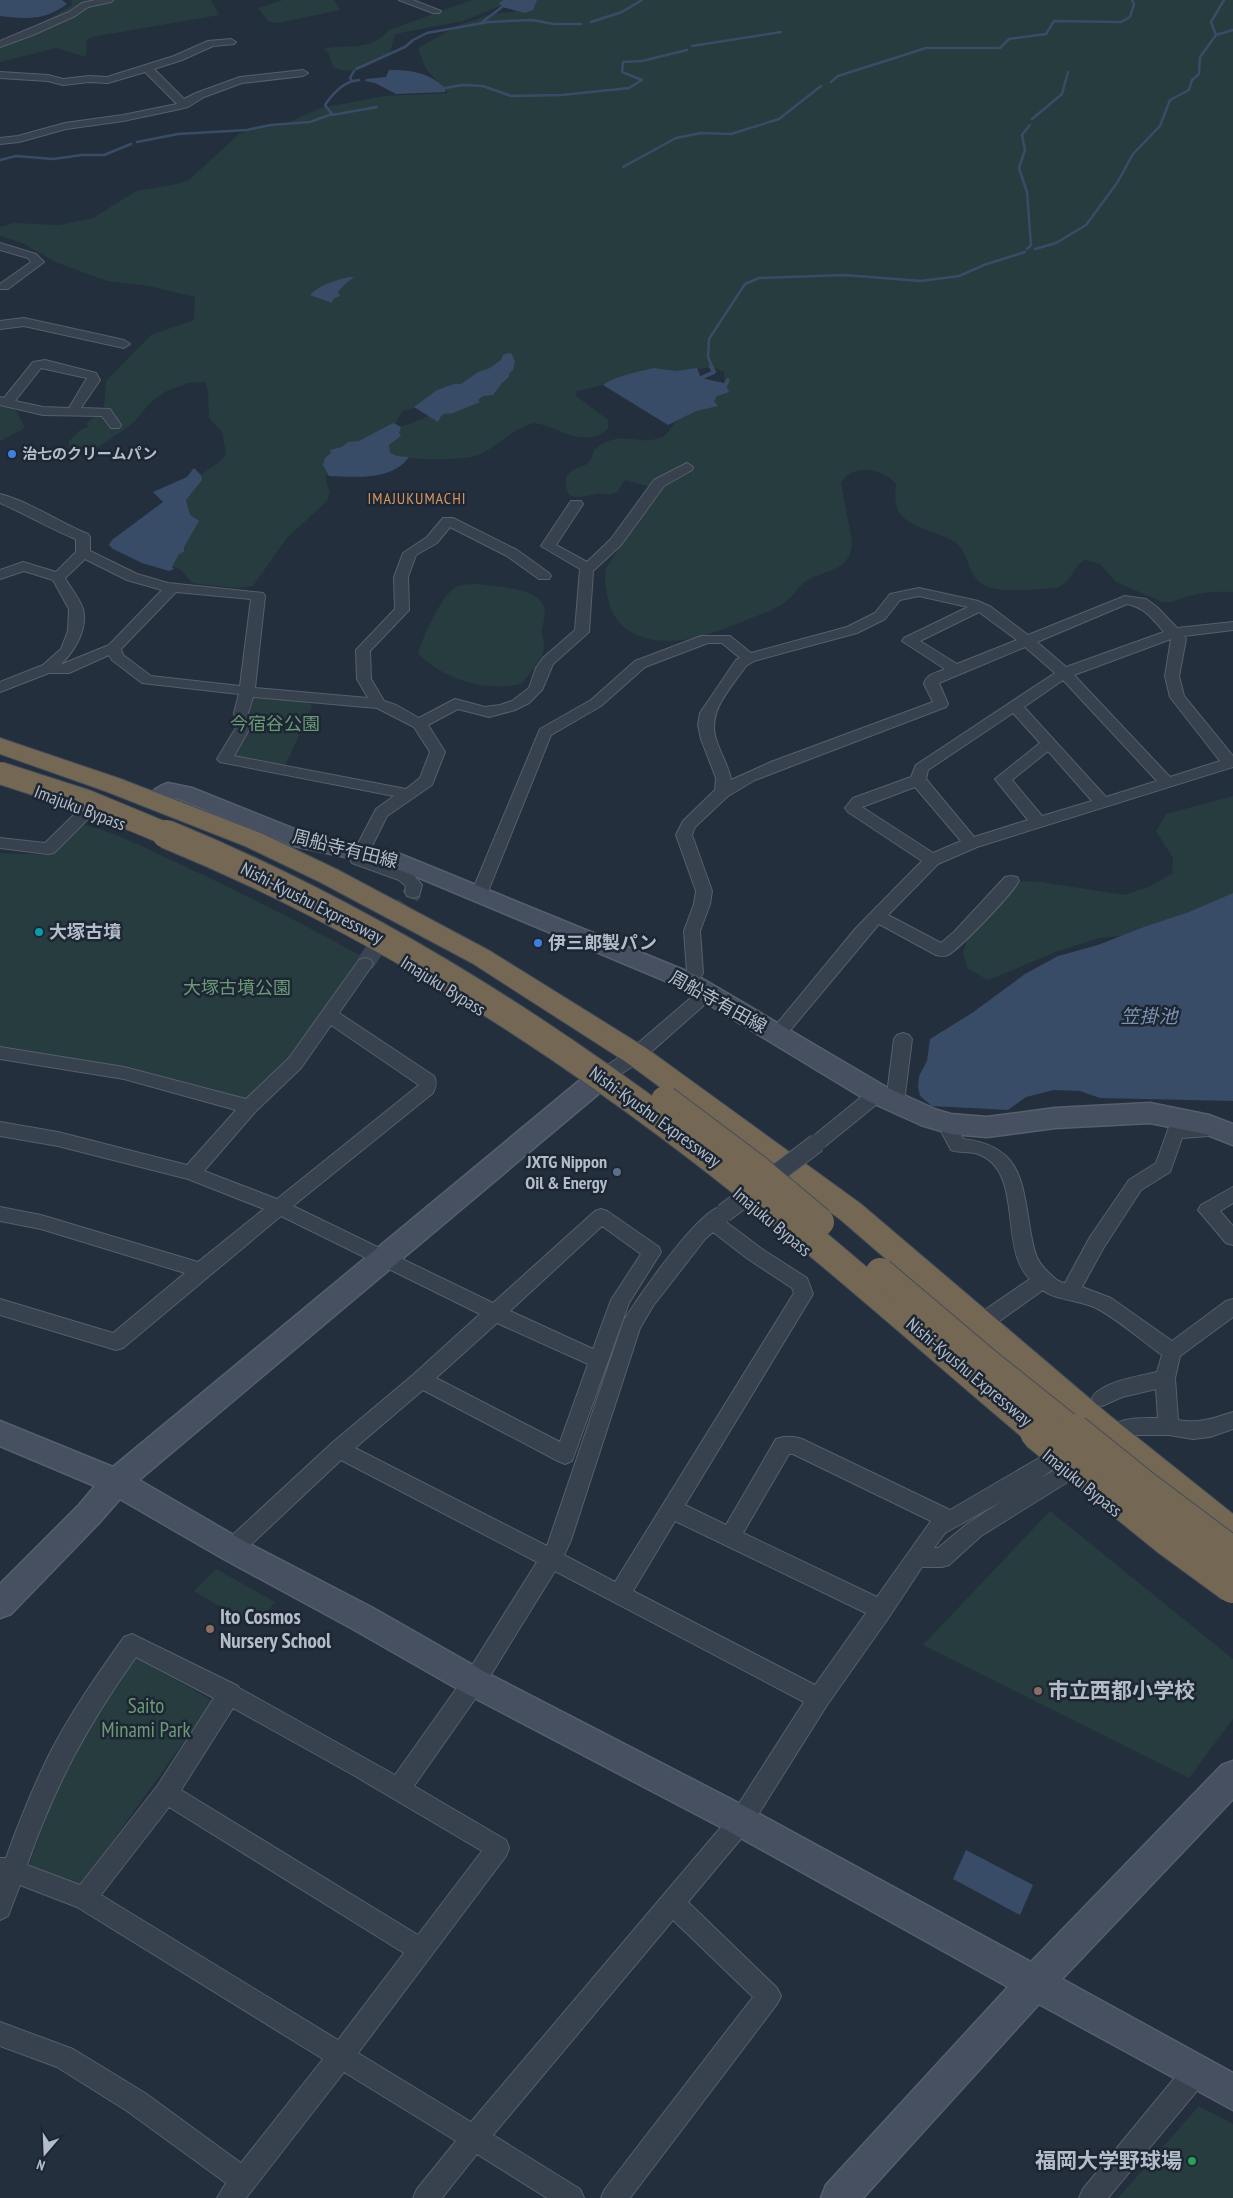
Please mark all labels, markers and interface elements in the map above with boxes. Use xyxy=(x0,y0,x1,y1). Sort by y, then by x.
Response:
place label: 治七のクリームパン xyxy=(22,444,157,463)
marker: 治七のクリームパン xyxy=(6,448,18,460)
district label: IMAJUKUMACHI xyxy=(368,488,466,508)
park label: 今宿谷公園 xyxy=(230,712,320,735)
street label: Imajuku Bypass xyxy=(31,780,129,835)
street label: 周船寺有田線 xyxy=(290,824,400,873)
street label: Nishi-Kyushu Expressway xyxy=(237,857,388,949)
place label: 大塚古墳 xyxy=(49,920,121,943)
marker: 大塚古墳 xyxy=(33,926,45,938)
place label: 伊三郎製パン xyxy=(548,931,657,954)
marker: 伊三郎製パン xyxy=(532,937,544,949)
street label: Imajuku Bypass xyxy=(397,950,490,1021)
street label: 周船寺有田線 xyxy=(665,965,771,1038)
park label: 大塚古墳公園 xyxy=(183,976,291,999)
water label: 笠掛池 xyxy=(1120,1004,1179,1028)
street label: Nishi-Kyushu Expressway xyxy=(585,1061,726,1172)
place label: JXTG Nippon Oil & Energy xyxy=(525,1150,608,1194)
marker: JXTG Nippon Oil & Energy xyxy=(611,1166,623,1178)
street label: Imajuku Bypass xyxy=(728,1182,816,1261)
street label: Nishi-Kyushu Expressway xyxy=(902,1312,1037,1431)
street label: Imajuku Bypass xyxy=(1038,1444,1127,1522)
place label: Ito Cosmos Nursery School xyxy=(220,1603,332,1654)
marker: Ito Cosmos Nursery School xyxy=(204,1623,216,1635)
place label: 市立西都小学校 xyxy=(1048,1677,1195,1704)
marker: 市立西都小学校 xyxy=(1032,1685,1044,1697)
park label: Saito Minami Park xyxy=(101,1692,191,1743)
north arrow xyxy=(20,2128,70,2178)
place label: 福岡大学野球場 xyxy=(1035,2147,1182,2174)
marker: 福岡大学野球場 xyxy=(1186,2155,1198,2167)
text: N xyxy=(34,2156,47,2175)

